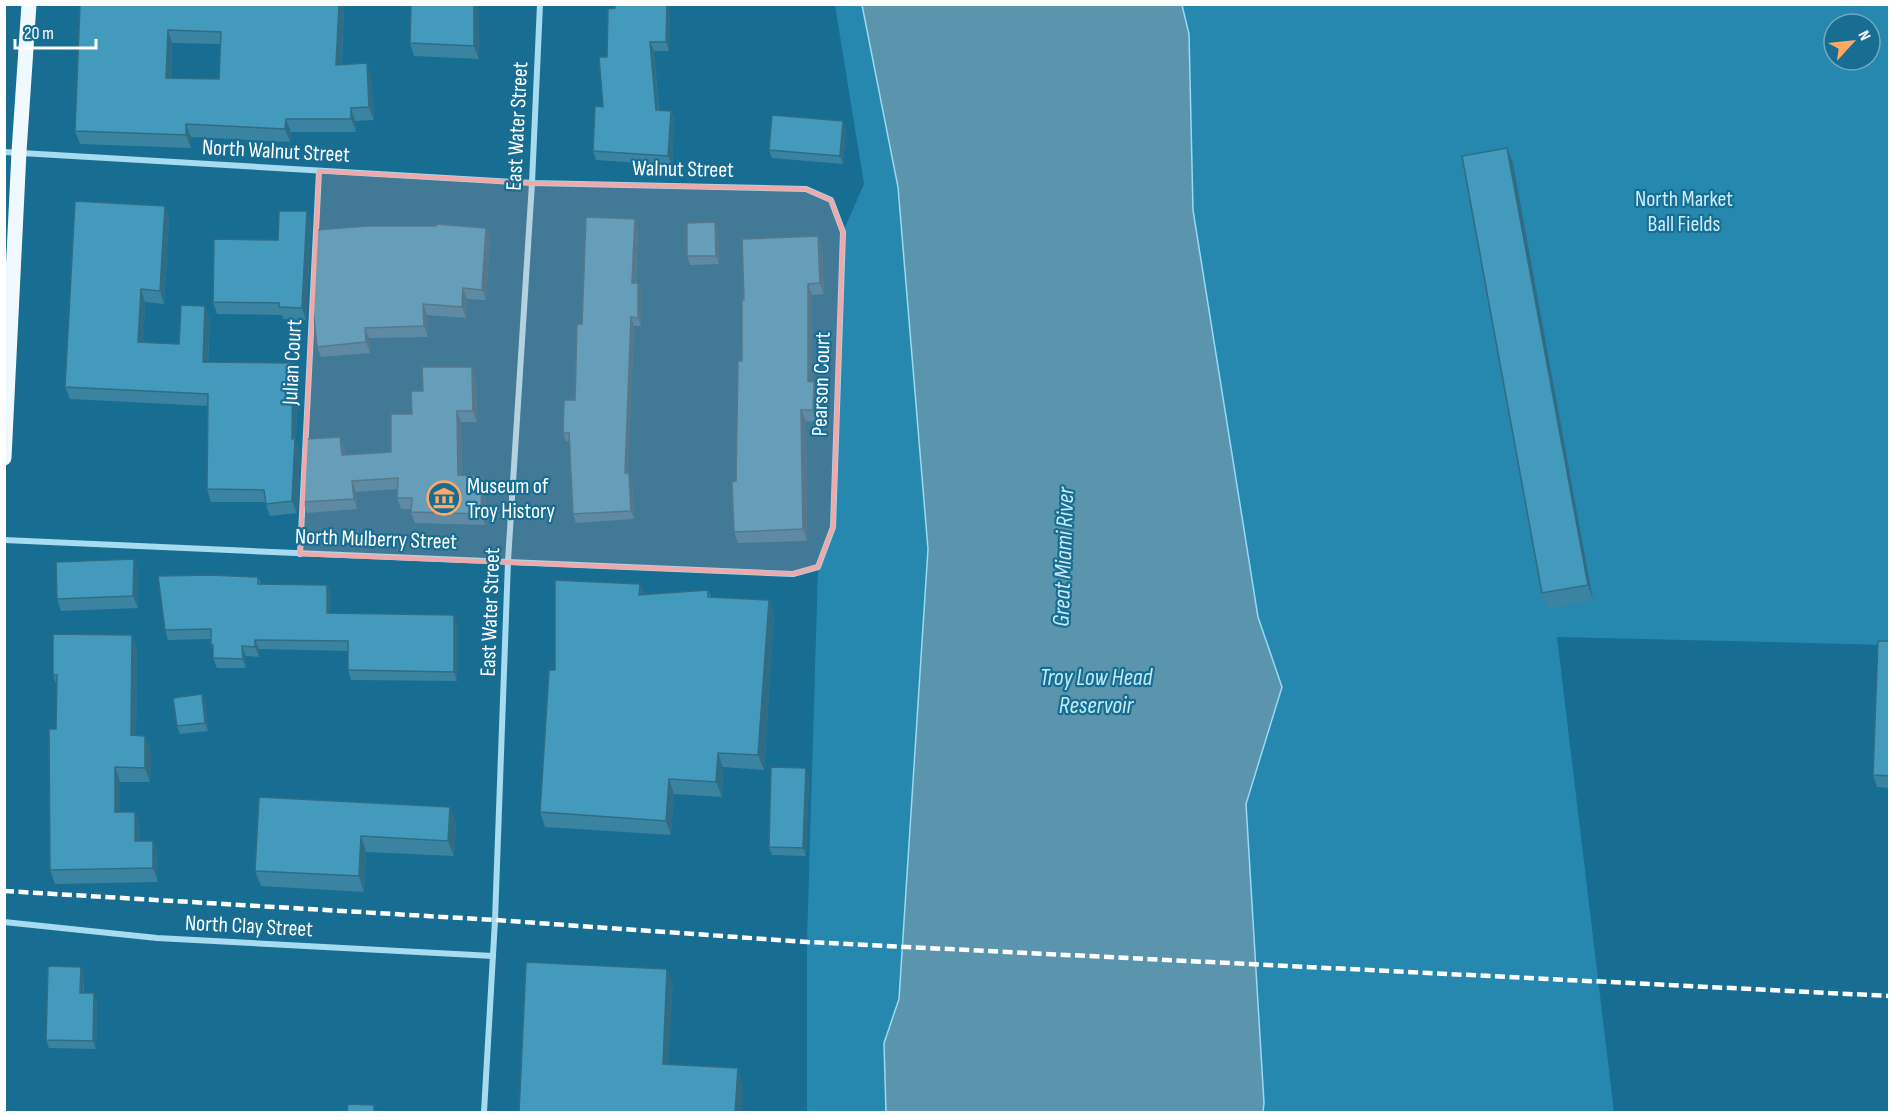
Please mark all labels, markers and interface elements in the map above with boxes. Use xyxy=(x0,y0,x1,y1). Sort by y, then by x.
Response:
scale bar xyxy=(15,12,96,50)
north arrow xyxy=(1822,12,1882,72)
text: 20 m xyxy=(24,23,54,44)
text: N xyxy=(1854,28,1874,44)
street label: East Water Street xyxy=(501,61,534,191)
street label: North Walnut Street xyxy=(201,134,351,169)
street label: Walnut Street xyxy=(632,155,734,184)
park label: North Market Ball Fields xyxy=(1635,186,1733,238)
street label: Julian Court xyxy=(277,318,308,407)
street label: Pearson Court xyxy=(806,331,837,437)
place label: Museum of Troy History xyxy=(467,473,556,525)
museum icon: Museum of Troy History xyxy=(426,480,462,516)
water label: Great Miami River xyxy=(1047,485,1080,627)
street label: North Mulberry Street xyxy=(294,523,458,556)
street label: East Water Street xyxy=(475,547,506,677)
water label: Troy Low Head Reservoir xyxy=(1040,663,1153,720)
street label: North Clay Street xyxy=(184,910,314,943)

